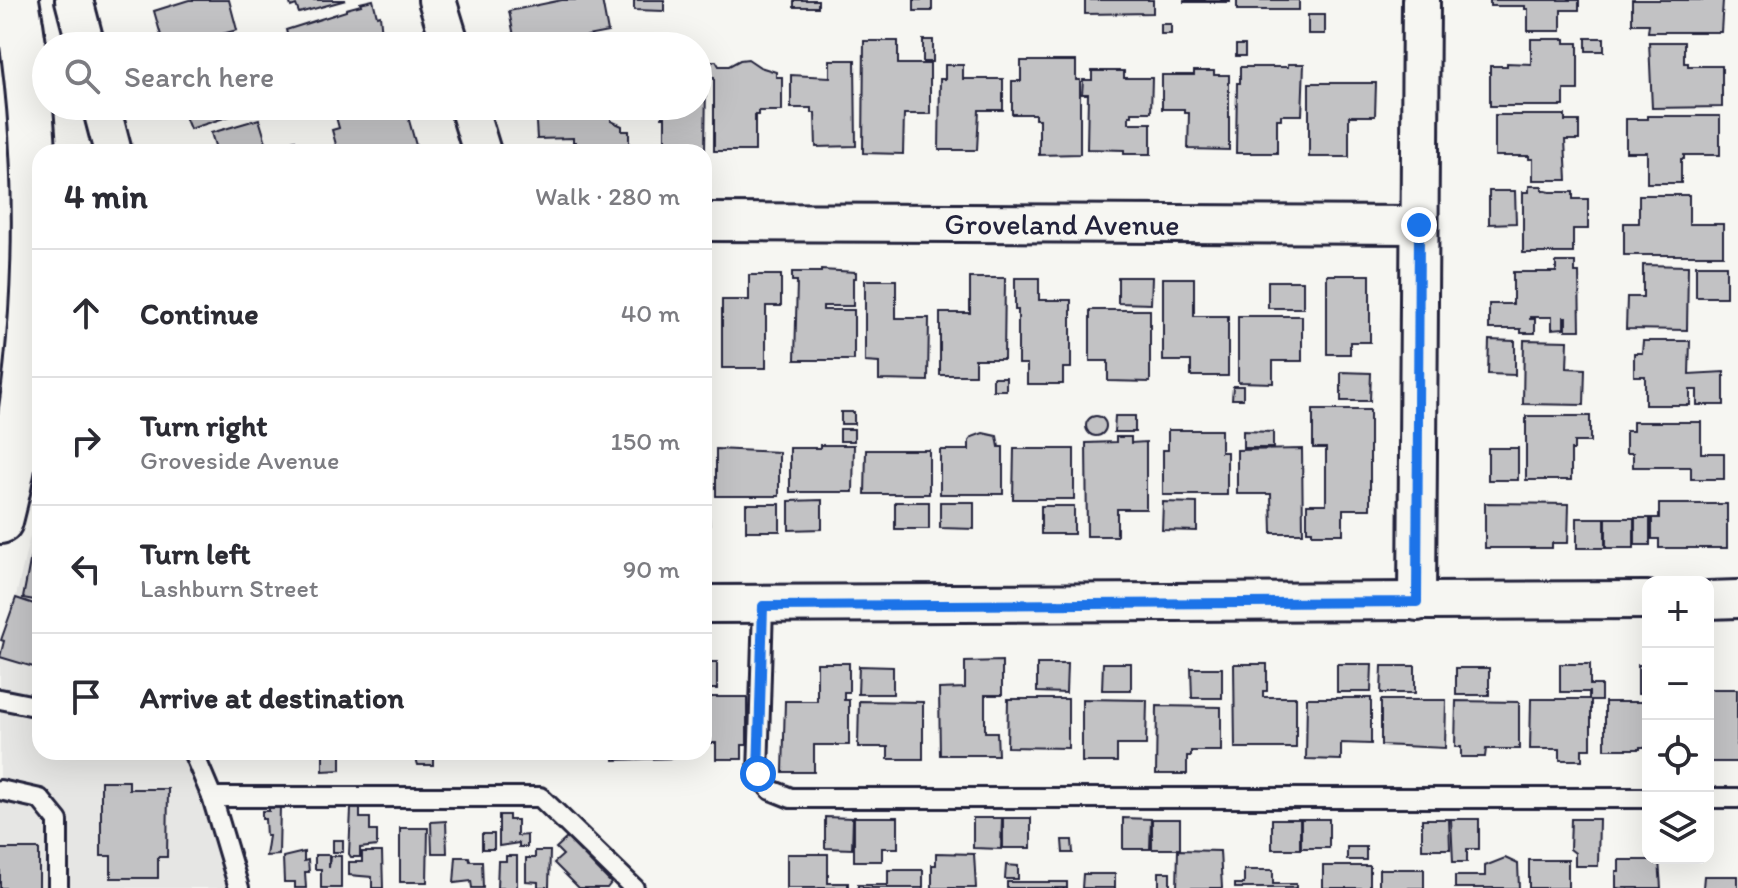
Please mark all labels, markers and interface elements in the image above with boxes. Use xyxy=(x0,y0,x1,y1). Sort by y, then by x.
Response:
search box xyxy=(32,32,712,120)
icon: search xyxy=(60,54,104,98)
text: Search here xyxy=(124,58,274,95)
text: 4 min xyxy=(64,176,148,217)
text: Walk · 280 m xyxy=(535,180,680,212)
street label: Groveland Avenue xyxy=(944,205,1180,242)
route end xyxy=(1401,207,1437,243)
icon: ahead xyxy=(64,291,108,335)
text: Continue xyxy=(140,295,259,332)
text: 40 m xyxy=(621,297,680,329)
text: Turn right xyxy=(140,407,268,444)
icon: right xyxy=(64,419,108,463)
text: 150 m xyxy=(611,425,680,457)
text: Groveside Avenue xyxy=(140,444,339,476)
text: Turn left xyxy=(140,535,251,572)
icon: left xyxy=(64,547,108,591)
text: 90 m xyxy=(623,553,680,585)
text: Lashburn Street xyxy=(140,572,319,604)
map controls xyxy=(1642,576,1714,864)
button: + xyxy=(1642,576,1714,648)
button: − xyxy=(1642,648,1714,720)
icon: arrive xyxy=(64,675,108,719)
text: Arrive at destination xyxy=(140,679,404,716)
button: locate xyxy=(1642,720,1714,792)
route start xyxy=(740,756,776,792)
button: layers xyxy=(1642,792,1714,864)

